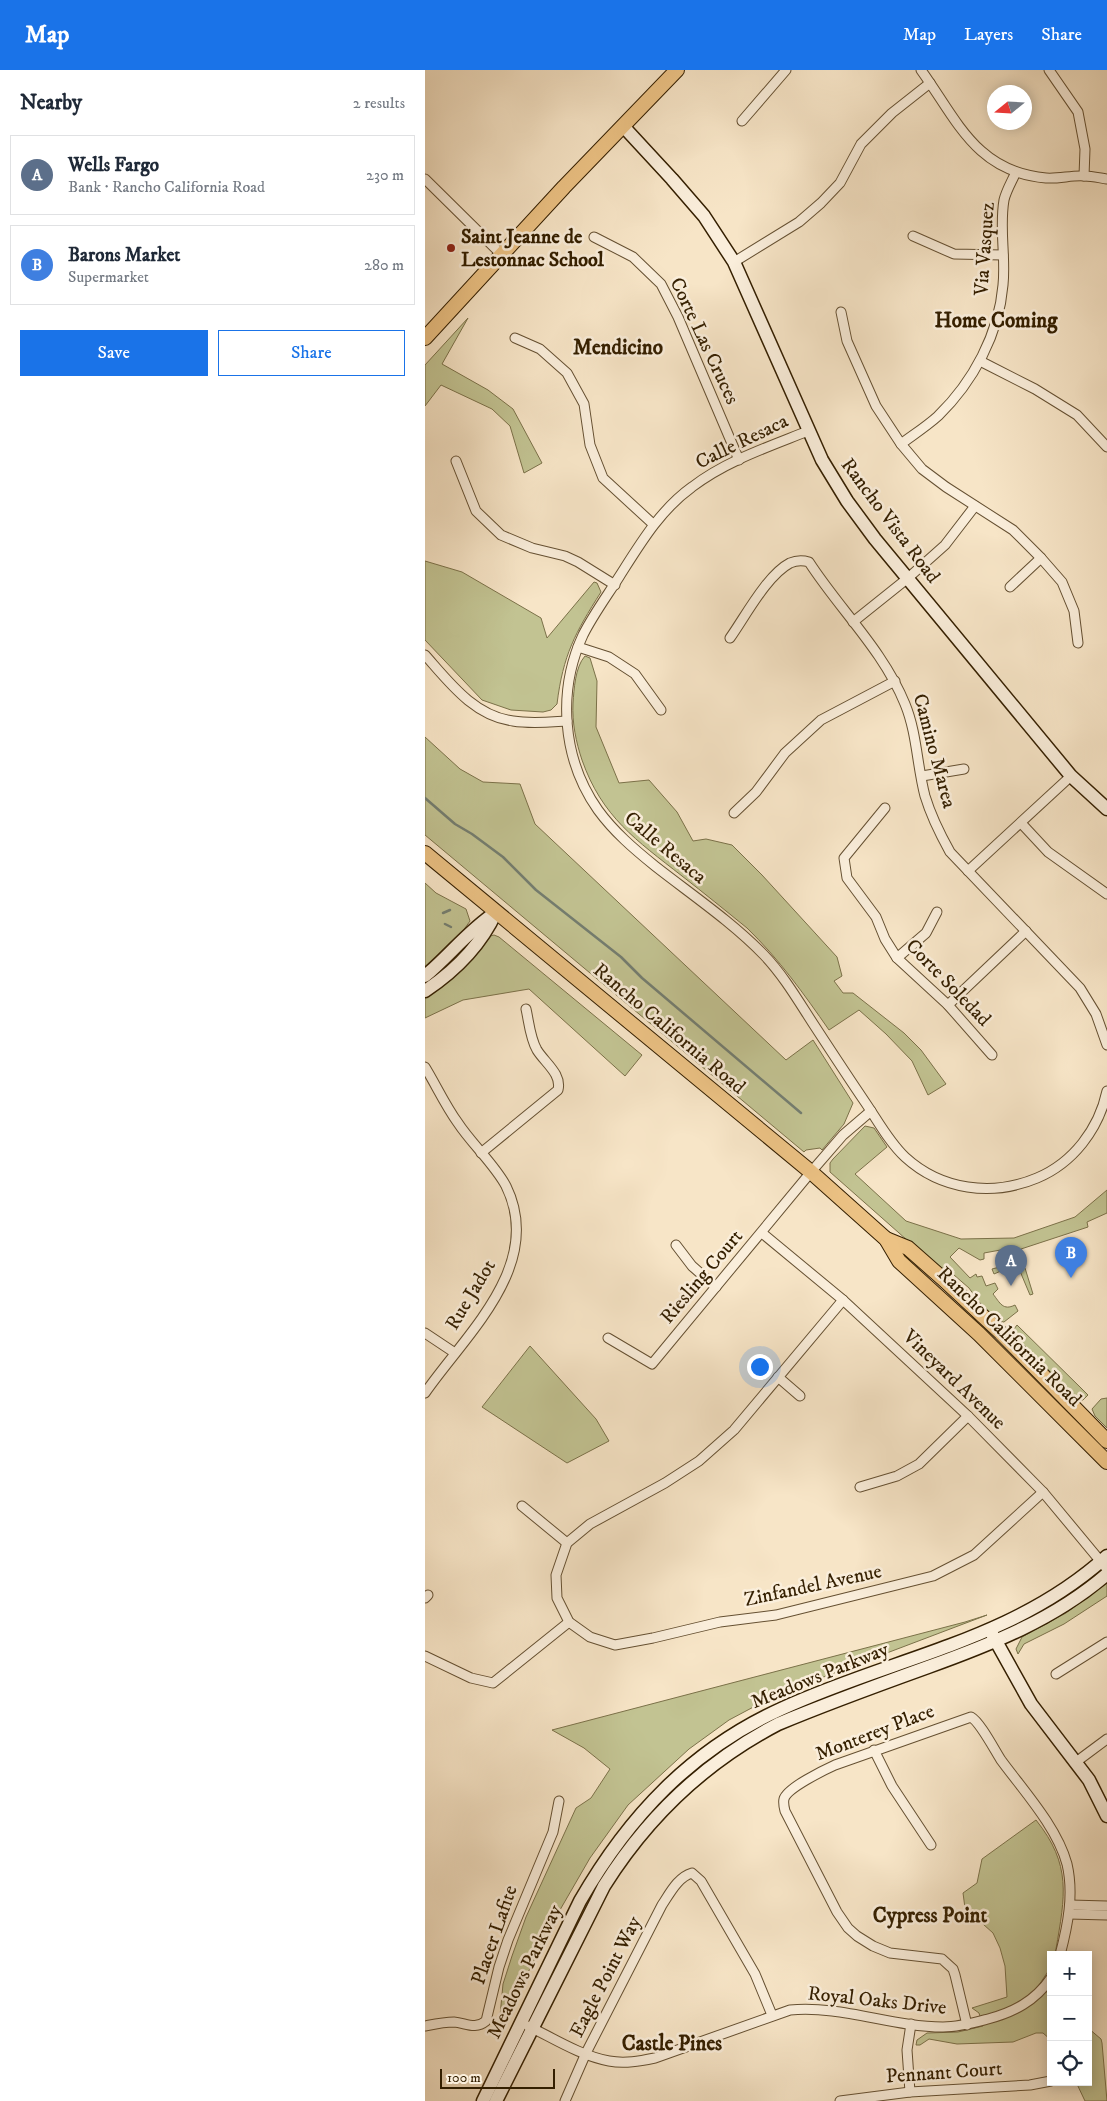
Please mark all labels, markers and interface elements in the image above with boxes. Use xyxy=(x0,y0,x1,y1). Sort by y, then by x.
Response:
text: Map xyxy=(25,20,69,50)
text: Map xyxy=(903,24,936,46)
text: Layers xyxy=(964,24,1013,46)
text: Share xyxy=(1041,24,1082,46)
north arrow xyxy=(987,85,1032,130)
text: Nearby xyxy=(20,90,82,116)
text: 2 results xyxy=(353,93,405,113)
text: Wells Fargo xyxy=(68,154,159,177)
text: A xyxy=(32,165,42,185)
text: 230 m xyxy=(366,165,404,185)
text: Bank · Rancho California Road xyxy=(68,177,265,197)
street label: Via Vasquez xyxy=(969,201,1001,298)
place label: Saint Jeanne de Lestonnac School xyxy=(461,225,605,273)
marker: Saint Jeanne de Lestonnac School xyxy=(445,242,457,254)
text: Barons Market xyxy=(68,244,180,267)
text: B xyxy=(32,255,42,275)
text: 280 m xyxy=(364,255,404,275)
text: Supermarket xyxy=(68,267,149,287)
street label: Corte Las Cruces xyxy=(664,274,744,409)
district label: Home Coming xyxy=(935,308,1058,334)
button: Save xyxy=(20,330,208,376)
button: Share xyxy=(218,330,405,376)
district label: Mendicino xyxy=(573,335,663,361)
street label: Calle Resaca xyxy=(692,409,793,475)
street label: Rancho Vista Road xyxy=(835,454,945,589)
street label: Camino Marea xyxy=(907,691,961,811)
street label: Calle Resaca xyxy=(619,806,712,890)
street label: Corte Soledad xyxy=(900,934,996,1032)
street label: Rancho California Road xyxy=(588,958,750,1100)
street label: Riesling Court xyxy=(655,1225,749,1329)
pin: B xyxy=(1055,1237,1087,1278)
pin: A xyxy=(995,1245,1027,1286)
street label: Rue Jadot xyxy=(440,1255,502,1335)
street label: Rancho California Road xyxy=(931,1262,1087,1412)
street label: Vineyard Avenue xyxy=(897,1324,1011,1435)
your location xyxy=(747,1354,773,1380)
street label: Zinfandel Avenue xyxy=(742,1559,884,1613)
street label: Meadows Parkway xyxy=(748,1637,893,1715)
street label: Monterey Place xyxy=(812,1699,938,1767)
street label: Placer Lafite xyxy=(466,1882,524,1988)
street label: Meadows Parkway xyxy=(482,1900,569,2043)
district label: Cypress Point xyxy=(873,1903,987,1929)
street label: Eagle Point Way xyxy=(565,1912,648,2042)
map controls xyxy=(1047,1951,1092,2086)
button: + xyxy=(1047,1951,1092,1996)
street label: Royal Oaks Drive xyxy=(806,1981,948,2021)
button: − xyxy=(1047,1996,1092,2041)
district label: Castle Pines xyxy=(622,2031,722,2057)
button: locate xyxy=(1047,2041,1092,2086)
street label: Pennant Court xyxy=(885,2056,1003,2090)
scale bar xyxy=(440,2066,555,2089)
text: 100 m xyxy=(447,2069,481,2087)

